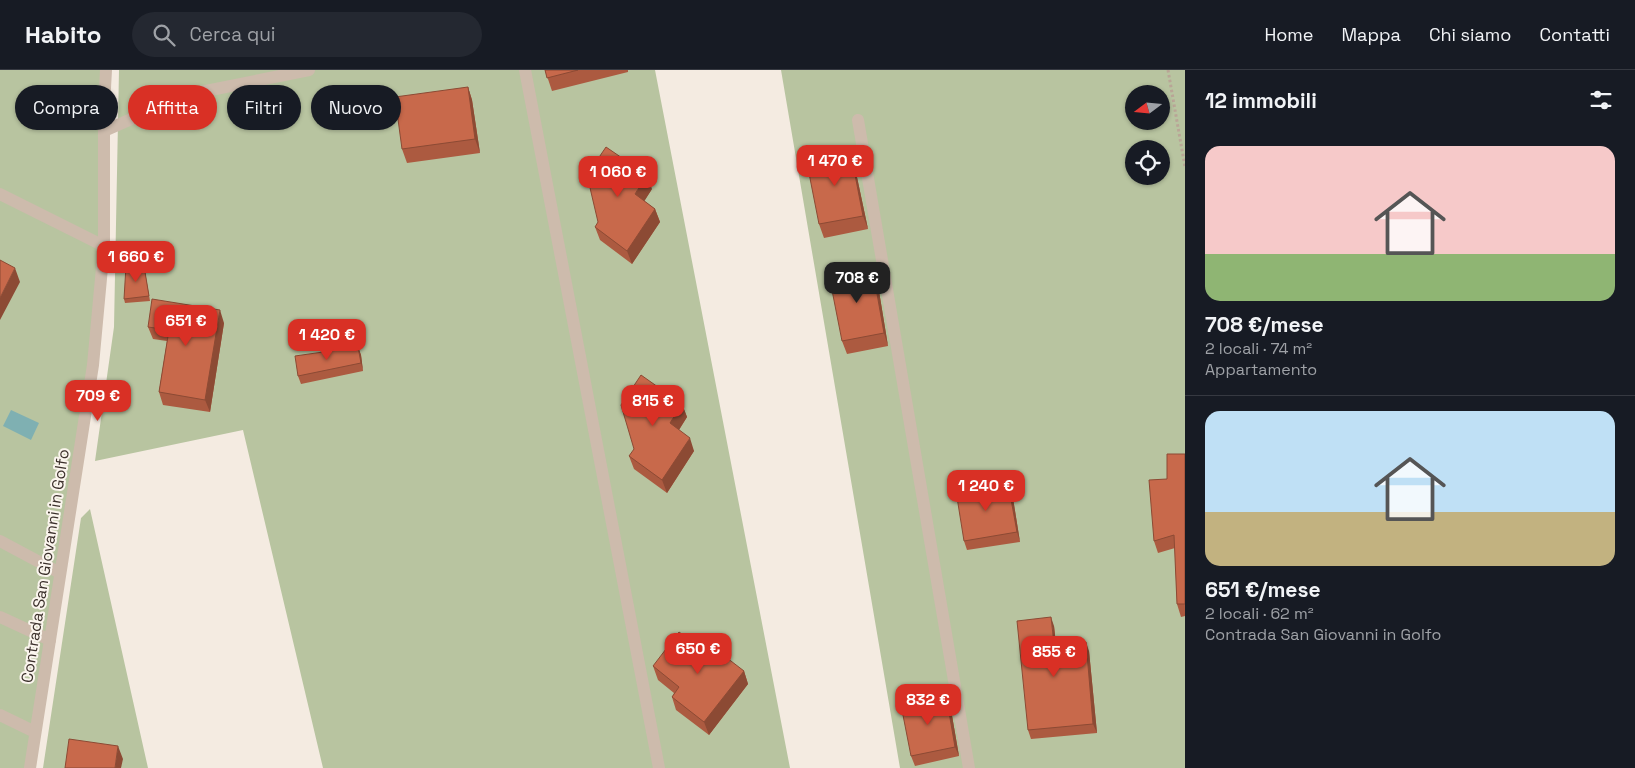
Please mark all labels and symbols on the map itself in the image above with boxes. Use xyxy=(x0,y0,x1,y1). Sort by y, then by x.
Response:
north arrow xyxy=(1125,85,1170,130)
pin: 1 470 € xyxy=(789,144,881,187)
pin: 1 060 € xyxy=(572,156,664,198)
pin: 1 660 € xyxy=(90,240,182,283)
pin: 708 € xyxy=(822,262,892,304)
pin: 651 € xyxy=(151,304,221,347)
pin: 1 420 € xyxy=(281,318,373,361)
pin: 709 € xyxy=(63,380,133,422)
pin: 815 € xyxy=(618,384,688,427)
street label: Contrada San Giovanni in Golfo xyxy=(16,448,74,684)
pin: 1 240 € xyxy=(940,470,1032,512)
pin: 650 € xyxy=(663,632,733,675)
pin: 855 € xyxy=(1019,636,1089,678)
pin: 832 € xyxy=(893,684,963,726)

